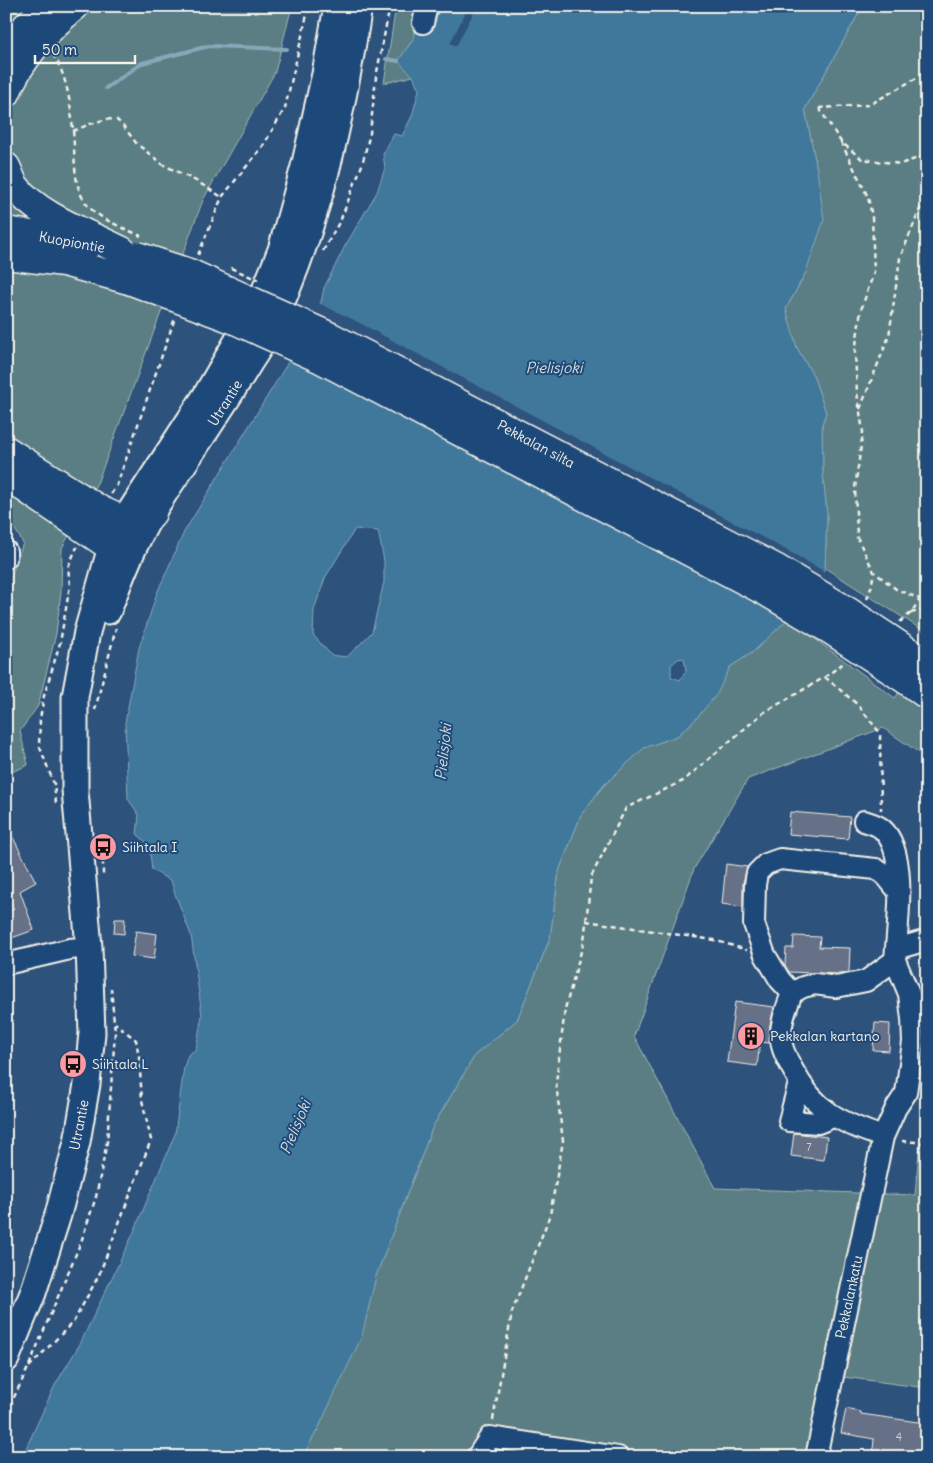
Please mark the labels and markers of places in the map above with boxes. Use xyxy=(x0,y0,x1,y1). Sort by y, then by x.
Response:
bus stop icon: Siihtala I xyxy=(88,832,118,862)
place label: Siihtala I xyxy=(122,838,177,856)
building icon: Pekkalan kartano xyxy=(736,1021,766,1051)
place label: Pekkalan kartano xyxy=(770,1027,880,1045)
bus stop icon: Siihtala L xyxy=(58,1049,88,1079)
place label: Siihtala L xyxy=(92,1055,149,1073)

